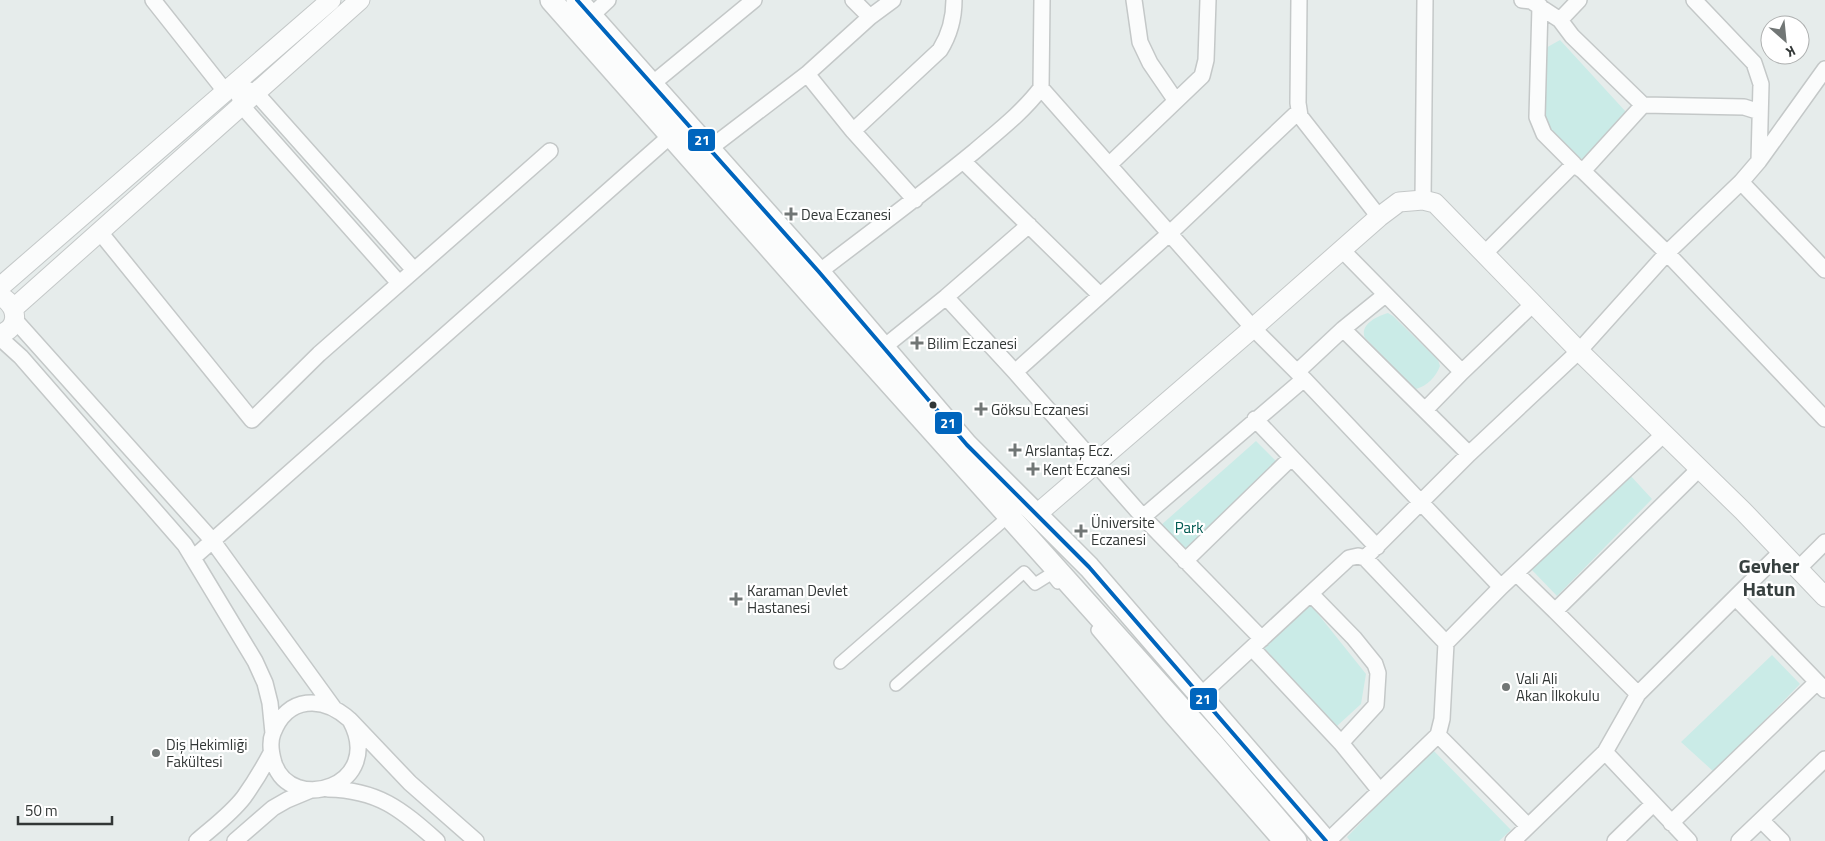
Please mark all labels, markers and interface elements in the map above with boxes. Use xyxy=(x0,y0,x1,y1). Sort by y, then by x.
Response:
north arrow xyxy=(1760,15,1810,65)
text: K xyxy=(1782,41,1800,64)
line badge: 21 xyxy=(687,128,716,152)
text: 21 xyxy=(694,129,710,150)
place label: Deva Eczanesi xyxy=(801,203,891,226)
marker: Deva Eczanesi xyxy=(785,208,797,220)
place label: Bilim Eczanesi xyxy=(927,332,1017,355)
marker: Bilim Eczanesi xyxy=(911,337,923,349)
place label: Göksu Eczanesi xyxy=(991,398,1089,421)
unlabelled marker xyxy=(928,400,938,410)
marker: Göksu Eczanesi xyxy=(975,403,987,415)
line badge: 21 xyxy=(934,411,963,435)
text: 21 xyxy=(940,412,956,433)
place label: Arslantaş Ecz. xyxy=(1025,439,1113,462)
marker: Arslantaş Ecz. xyxy=(1009,444,1021,456)
place label: Kent Eczanesi xyxy=(1043,458,1130,481)
marker: Kent Eczanesi xyxy=(1027,463,1039,475)
place label: Üniversite Eczanesi xyxy=(1091,511,1155,551)
park label: Park xyxy=(1175,516,1203,539)
marker: Üniversite Eczanesi xyxy=(1075,525,1087,537)
district label: Gevher Hatun xyxy=(1739,550,1800,604)
place label: Karaman Devlet Hastanesi xyxy=(747,579,849,619)
marker: Karaman Devlet Hastanesi xyxy=(729,592,743,606)
place label: Vali Ali Akan İlkokulu xyxy=(1516,667,1600,707)
marker: Vali Ali Akan İlkokulu xyxy=(1500,681,1512,693)
line badge: 21 xyxy=(1189,687,1218,711)
text: 21 xyxy=(1195,688,1211,709)
place label: Diş Hekimliği Fakültesi xyxy=(166,733,248,773)
marker: Diş Hekimliği Fakültesi xyxy=(150,747,162,759)
scale bar xyxy=(18,794,111,826)
text: 50 m xyxy=(25,799,58,822)

